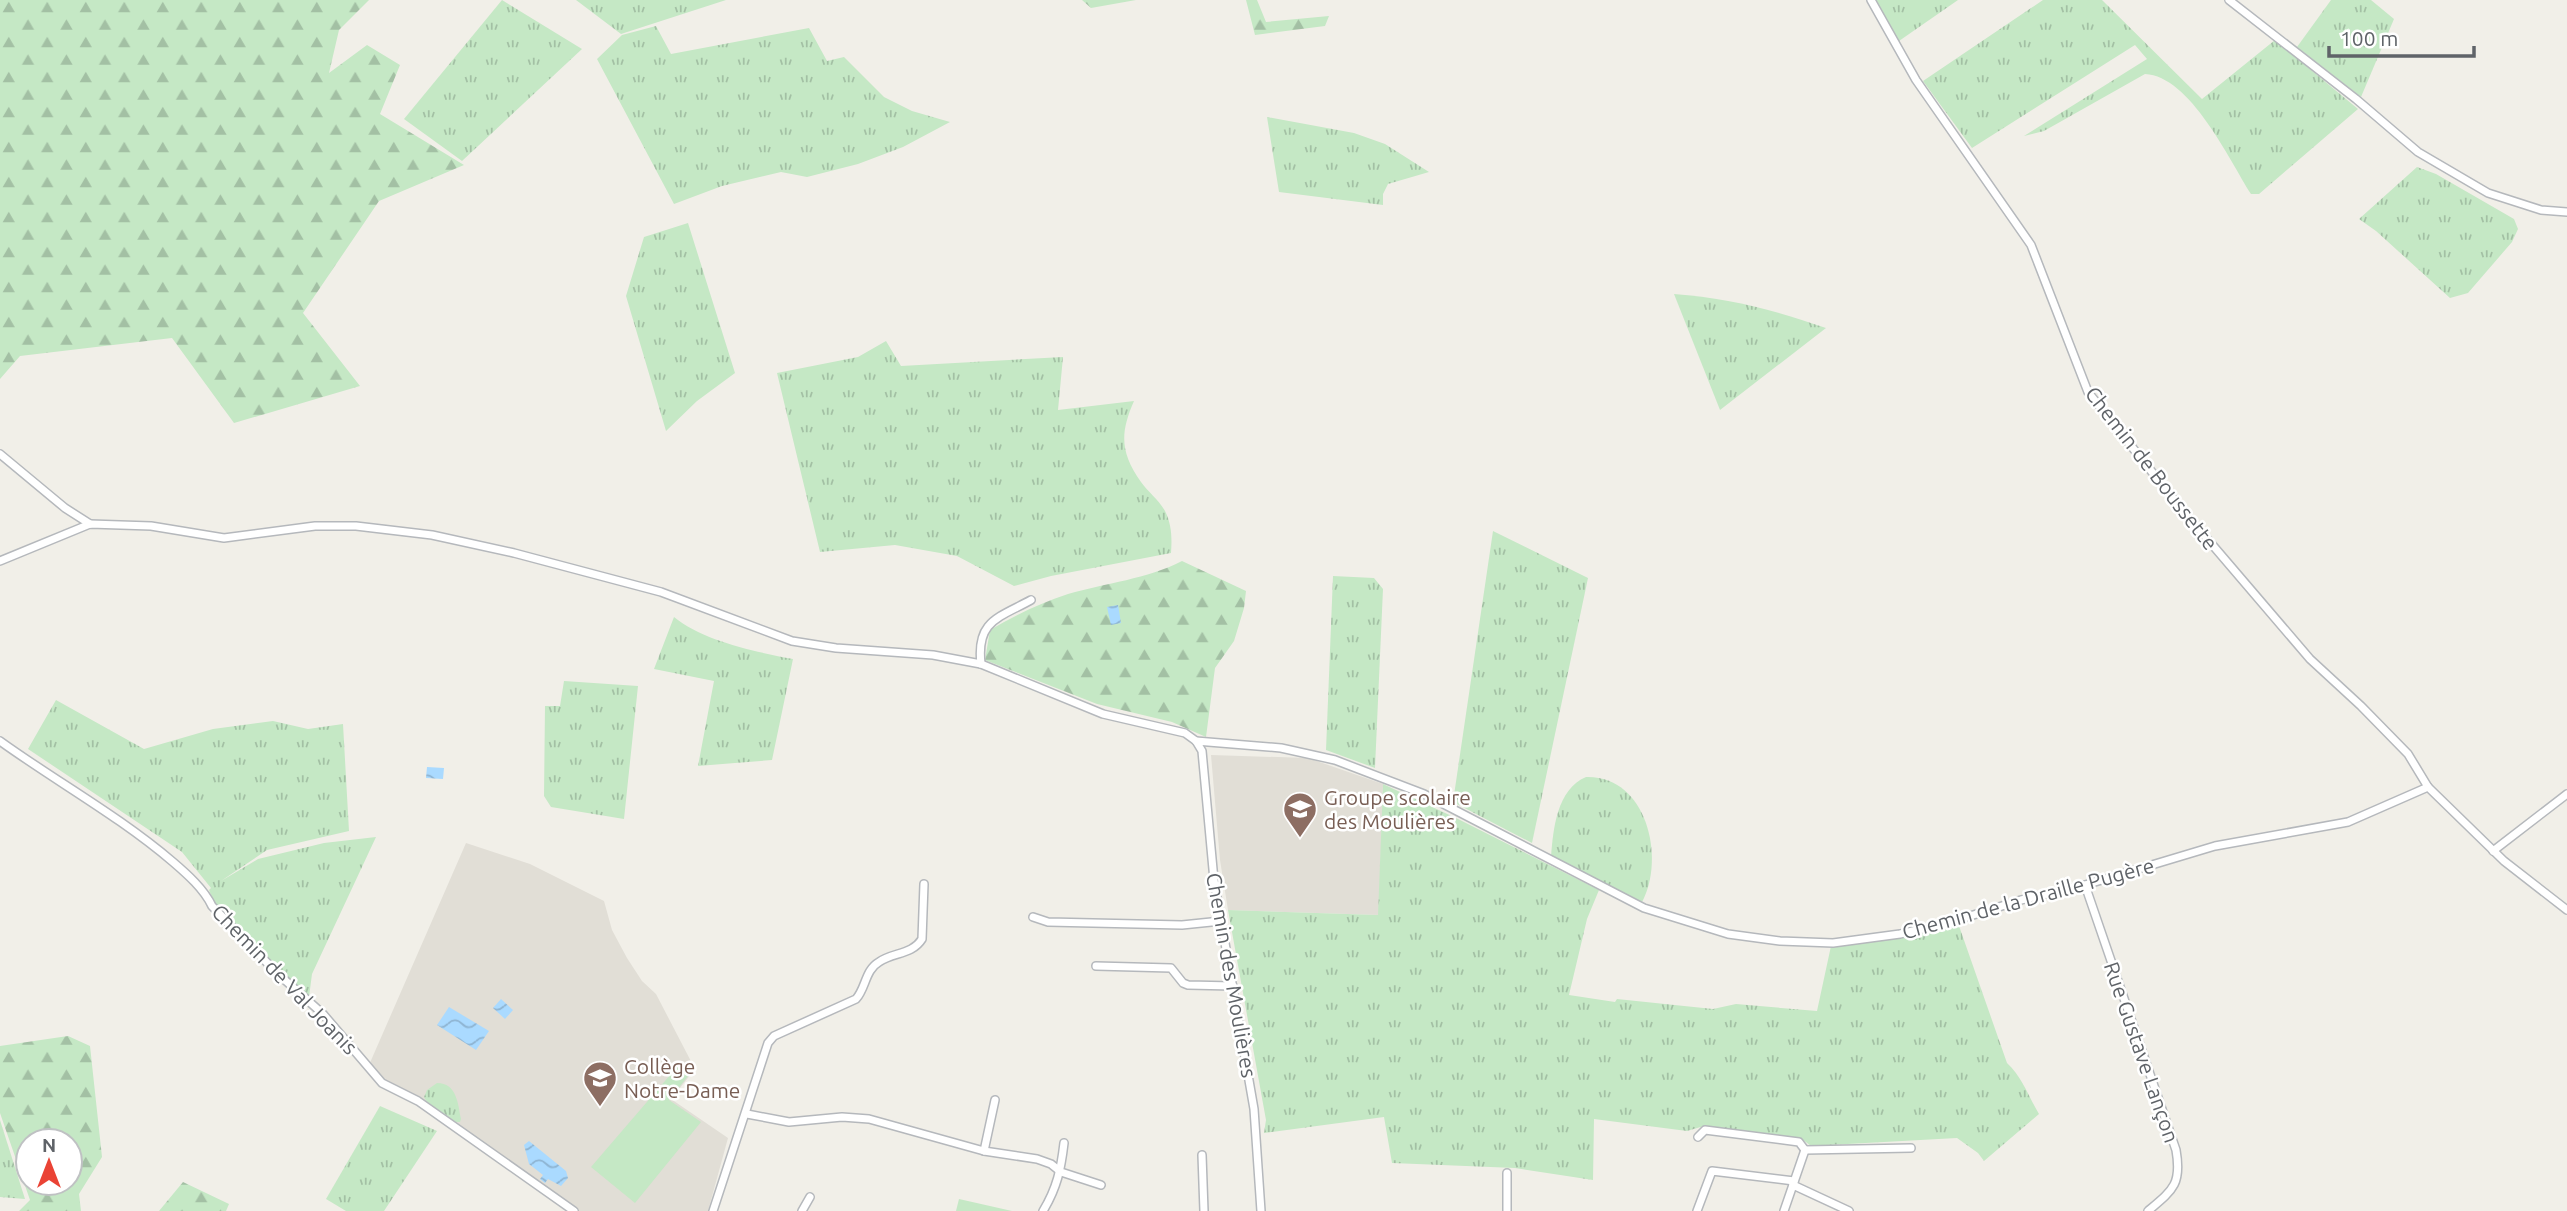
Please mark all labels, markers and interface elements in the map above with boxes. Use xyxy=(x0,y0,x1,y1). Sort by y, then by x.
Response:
scale bar xyxy=(2329,14,2474,58)
text: 100 m xyxy=(2340,26,2398,50)
street label: Chemin de Boussette xyxy=(2081,382,2223,554)
place label: Groupe scolaire des Moulières xyxy=(1324,785,1471,833)
school or university icon: Groupe scolaire des Moulières xyxy=(1281,790,1319,839)
street label: Chemin de la Draille Pugère xyxy=(1899,853,2157,943)
street label: Chemin des Moulières xyxy=(1202,871,1262,1079)
street label: Chemin de Val Joanis xyxy=(207,899,363,1059)
street label: Rue Gustave Lançon xyxy=(2100,958,2184,1146)
place label: Collège Notre-Dame xyxy=(624,1054,740,1102)
school or university icon: Collège Notre-Dame xyxy=(581,1059,619,1108)
north arrow xyxy=(14,1127,84,1197)
text: N xyxy=(42,1134,56,1156)

